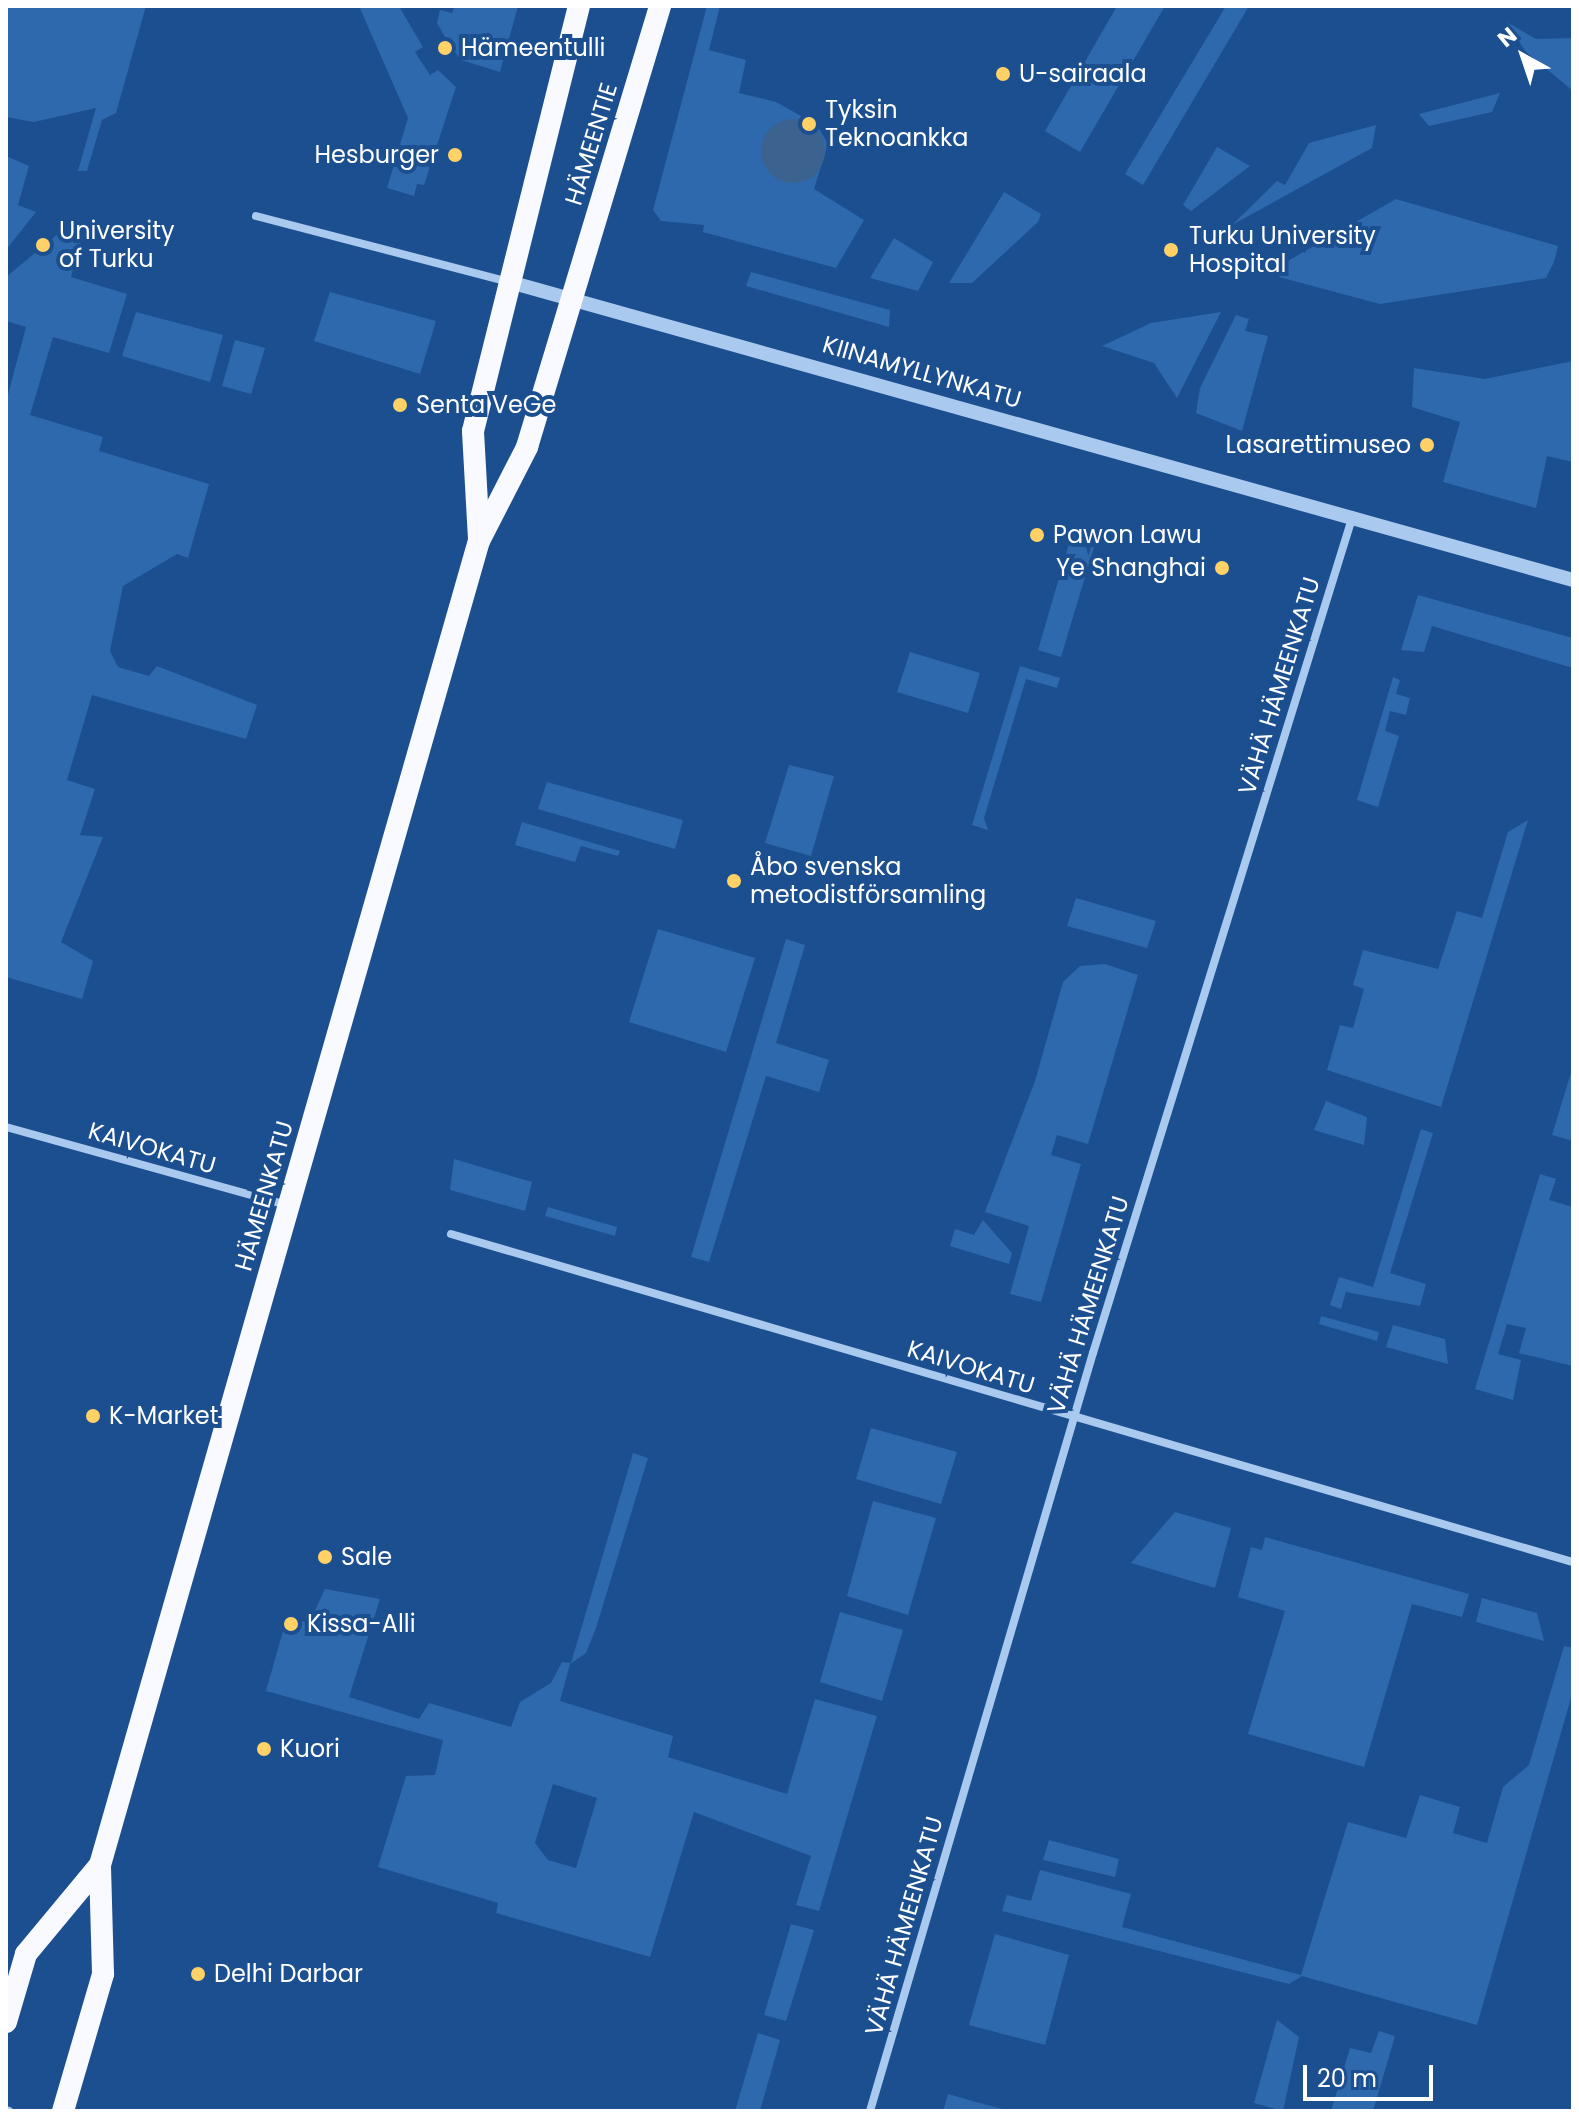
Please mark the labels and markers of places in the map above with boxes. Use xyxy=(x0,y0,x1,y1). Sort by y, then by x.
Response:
place label: Hämeentulli xyxy=(461,34,605,62)
marker: Hämeentulli xyxy=(436,39,454,57)
place label: U-sairaala xyxy=(1019,60,1147,88)
marker: U-sairaala xyxy=(994,65,1012,83)
place label: Tyksin Teknoankka xyxy=(825,96,968,152)
marker: Tyksin Teknoankka xyxy=(800,115,818,133)
place label: Hesburger xyxy=(314,141,439,169)
marker: Hesburger xyxy=(446,146,464,164)
place label: University of Turku xyxy=(59,217,174,273)
place label: Turku University Hospital xyxy=(1189,222,1376,278)
marker: University of Turku xyxy=(34,236,52,254)
marker: Turku University Hospital xyxy=(1160,239,1182,261)
place label: Senta VeGe xyxy=(416,391,556,419)
marker: Senta VeGe xyxy=(391,396,409,414)
place label: Lasarettimuseo xyxy=(1226,431,1411,459)
marker: Lasarettimuseo xyxy=(1418,436,1436,454)
place label: Pawon Lawu xyxy=(1053,521,1202,549)
marker: Pawon Lawu xyxy=(1028,526,1046,544)
place label: Ye Shanghai xyxy=(1056,554,1206,582)
marker: Ye Shanghai xyxy=(1213,559,1231,577)
place label: Åbo svenska metodistförsamling xyxy=(750,853,986,909)
marker: Åbo svenska metodistförsamling xyxy=(725,872,743,890)
place label: K-Market xyxy=(109,1402,218,1430)
marker: K-Market xyxy=(84,1407,102,1425)
place label: Sale xyxy=(341,1543,392,1571)
marker: Sale xyxy=(316,1548,334,1566)
place label: Kissa-Alli xyxy=(307,1610,416,1638)
marker: Kissa-Alli xyxy=(282,1615,300,1633)
place label: Kuori xyxy=(280,1735,340,1763)
marker: Kuori xyxy=(255,1740,273,1758)
place label: Delhi Darbar xyxy=(214,1960,363,1988)
marker: Delhi Darbar xyxy=(189,1965,207,1983)

